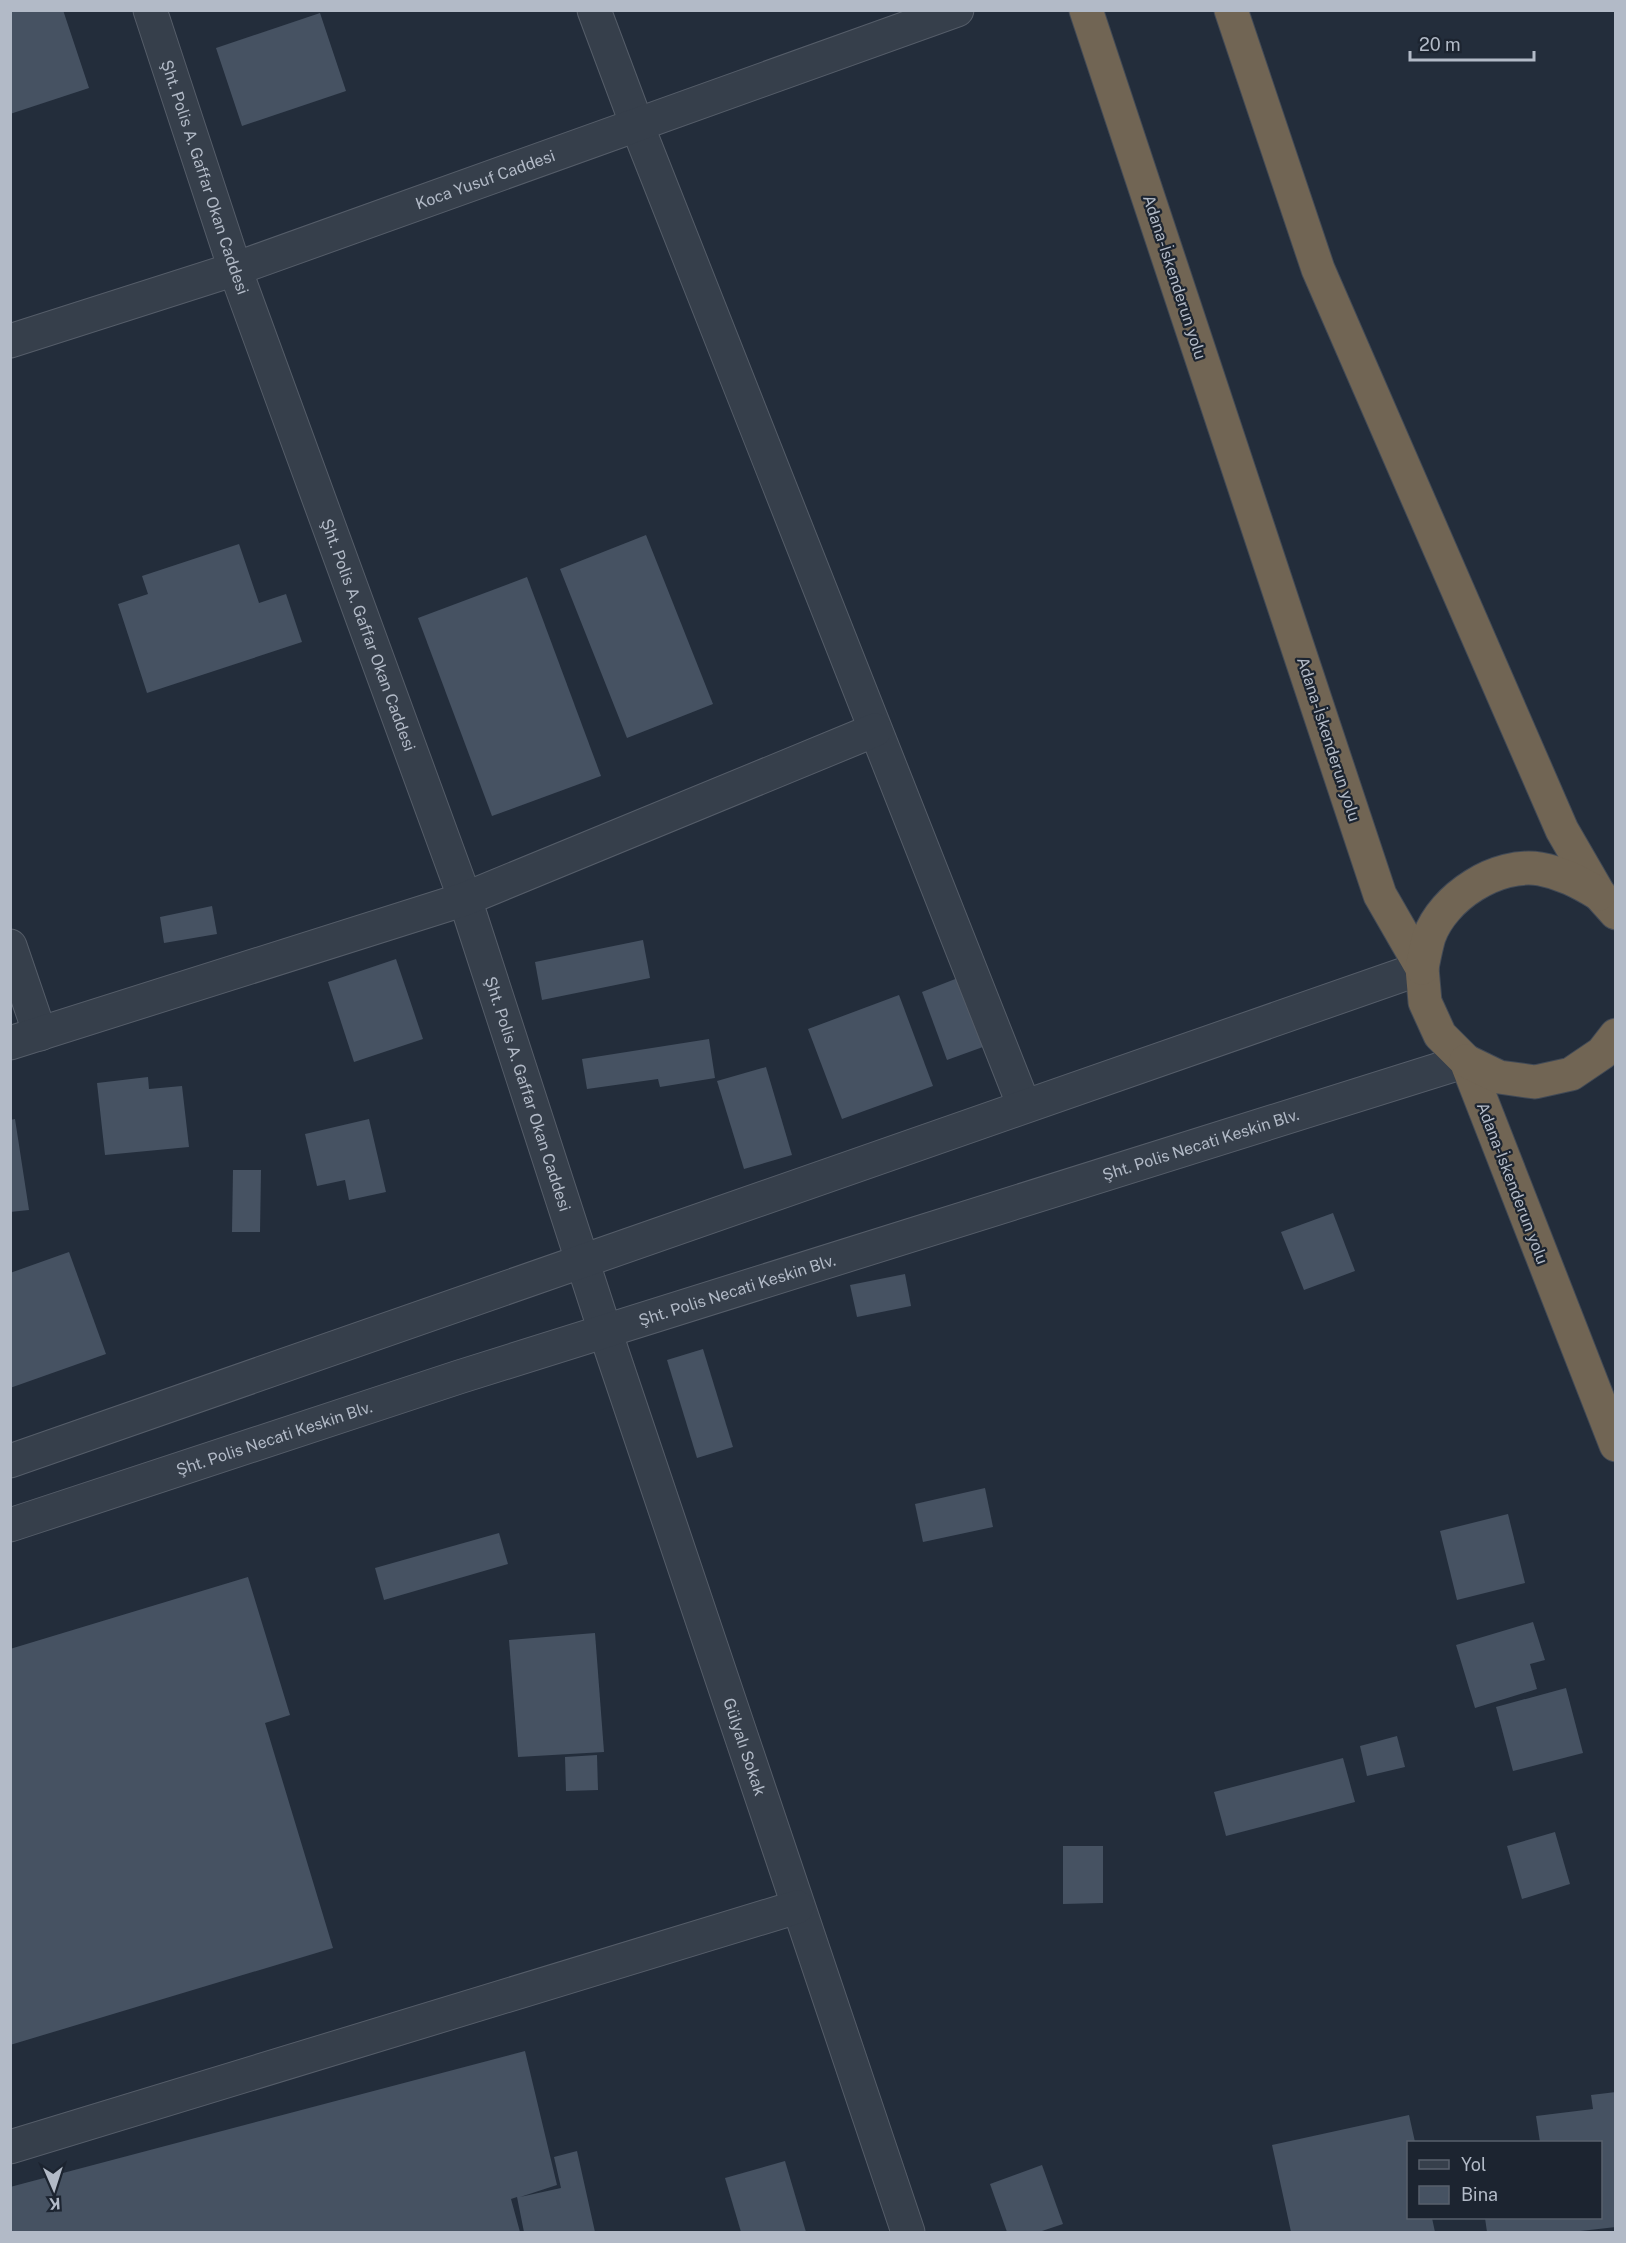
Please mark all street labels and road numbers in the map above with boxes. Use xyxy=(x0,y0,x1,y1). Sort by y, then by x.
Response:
street label: Şht. Polis A. Gaffar Okan Caddesi xyxy=(157,58,252,297)
street label: Koca Yusuf Caddesi xyxy=(413,146,558,213)
street label: Adana-İskenderun yolu xyxy=(1139,192,1211,362)
street label: Şht. Polis A. Gaffar Okan Caddesi xyxy=(317,516,419,754)
street label: Adana-İskenderun yolu xyxy=(1293,654,1365,824)
street label: Şht. Polis A. Gaffar Okan Caddesi xyxy=(481,974,575,1214)
street label: Adana-İskenderun yolu xyxy=(1473,1099,1553,1267)
street label: Şht. Polis Necati Keskin Blv. xyxy=(1100,1105,1301,1185)
street label: Şht. Polis Necati Keskin Blv. xyxy=(636,1250,838,1330)
street label: Şht. Polis Necati Keskin Blv. xyxy=(174,1397,375,1480)
street label: Gülyalı Sokak xyxy=(719,1696,770,1798)

